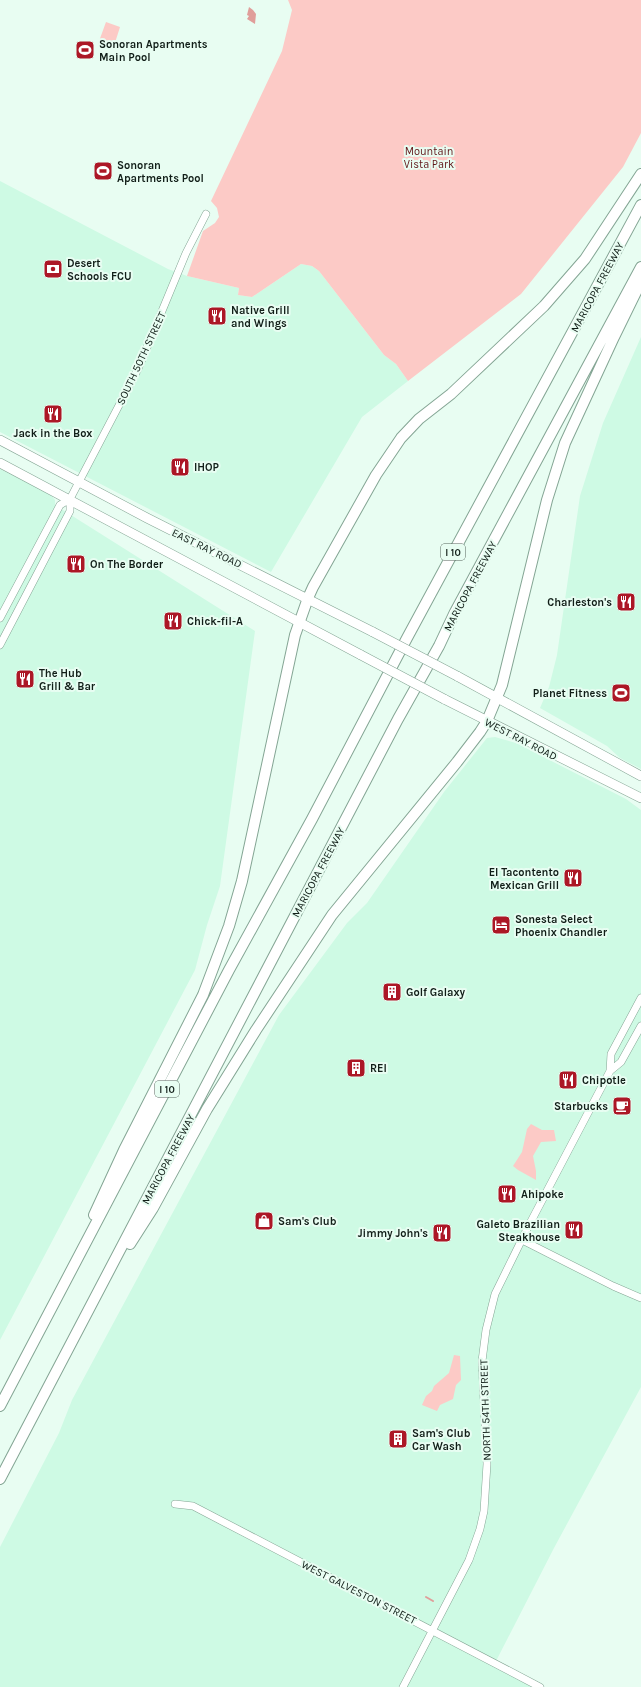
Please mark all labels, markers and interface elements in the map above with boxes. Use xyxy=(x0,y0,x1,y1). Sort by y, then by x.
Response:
place label: Sonoran Apartments Main Pool xyxy=(99,38,208,64)
sports icon: Sonoran Apartments Main Pool xyxy=(74,39,96,61)
park label: Mountain Vista Park xyxy=(404,145,454,171)
place label: Sonoran Apartments Pool xyxy=(117,159,204,185)
sports icon: Sonoran Apartments Pool xyxy=(92,160,114,182)
street label: MARICOPA FREEWAY xyxy=(568,240,627,335)
place label: Desert Schools FCU xyxy=(67,257,132,283)
bank icon: Desert Schools FCU xyxy=(42,258,64,280)
place label: Native Grill and Wings xyxy=(231,304,290,330)
restaurant icon: Native Grill and Wings xyxy=(206,305,228,327)
street label: SOUTH 50TH STREET xyxy=(114,309,169,407)
restaurant icon: Jack in the Box xyxy=(42,403,64,425)
place label: Jack in the Box xyxy=(14,427,92,440)
restaurant icon: IHOP xyxy=(169,456,191,478)
place label: IHOP xyxy=(194,461,220,474)
street label: EAST RAY ROAD xyxy=(170,526,244,571)
street label: MARICOPA FREEWAY xyxy=(441,539,500,634)
road number: I 10 xyxy=(441,544,465,560)
restaurant icon: On The Border xyxy=(65,553,87,575)
place label: On The Border xyxy=(90,558,164,571)
restaurant icon: Charleston's xyxy=(615,591,637,613)
place label: Charleston's xyxy=(547,596,612,609)
restaurant icon: Chick-fil-A xyxy=(162,610,184,632)
place label: Chick-fil-A xyxy=(187,615,243,628)
place label: The Hub Grill & Bar xyxy=(39,667,96,693)
restaurant icon: The Hub Grill & Bar xyxy=(14,668,36,690)
sports icon: Planet Fitness xyxy=(610,682,632,704)
place label: Planet Fitness xyxy=(533,687,607,700)
street label: WEST RAY ROAD xyxy=(482,716,559,763)
street label: MARICOPA FREEWAY xyxy=(289,825,348,920)
place label: El Tacontento Mexican Grill xyxy=(489,866,559,892)
restaurant icon: El Tacontento Mexican Grill xyxy=(562,867,584,889)
place label: Sonesta Select Phoenix Chandler xyxy=(515,913,608,939)
hotel icon: Sonesta Select Phoenix Chandler xyxy=(490,914,512,936)
building icon: Golf Galaxy xyxy=(381,981,403,1003)
place label: Golf Galaxy xyxy=(406,986,466,999)
building icon: REI xyxy=(345,1057,367,1079)
place label: REI xyxy=(370,1062,387,1075)
restaurant icon: Chipotle xyxy=(557,1069,579,1091)
place label: Chipotle xyxy=(582,1074,626,1087)
road number: I 10 xyxy=(155,1081,179,1097)
cafe icon: Starbucks xyxy=(611,1095,633,1117)
place label: Starbucks xyxy=(554,1100,608,1113)
street label: MARICOPA FREEWAY xyxy=(139,1112,198,1207)
restaurant icon: Ahipoke xyxy=(496,1183,518,1205)
place label: Ahipoke xyxy=(521,1188,564,1201)
shop icon: Sam's Club xyxy=(253,1210,275,1232)
place label: Sam's Club xyxy=(278,1215,337,1228)
place label: Galeto Brazilian Steakhouse xyxy=(476,1218,560,1244)
restaurant icon: Galeto Brazilian Steakhouse xyxy=(563,1219,585,1241)
restaurant icon: Jimmy John's xyxy=(431,1222,453,1244)
place label: Jimmy John's xyxy=(358,1227,428,1240)
street label: NORTH 54TH STREET xyxy=(477,1359,494,1461)
place label: Sam's Club Car Wash xyxy=(412,1427,471,1453)
building icon: Sam's Club Car Wash xyxy=(387,1428,409,1450)
street label: WEST GALVESTON STREET xyxy=(299,1558,419,1627)

